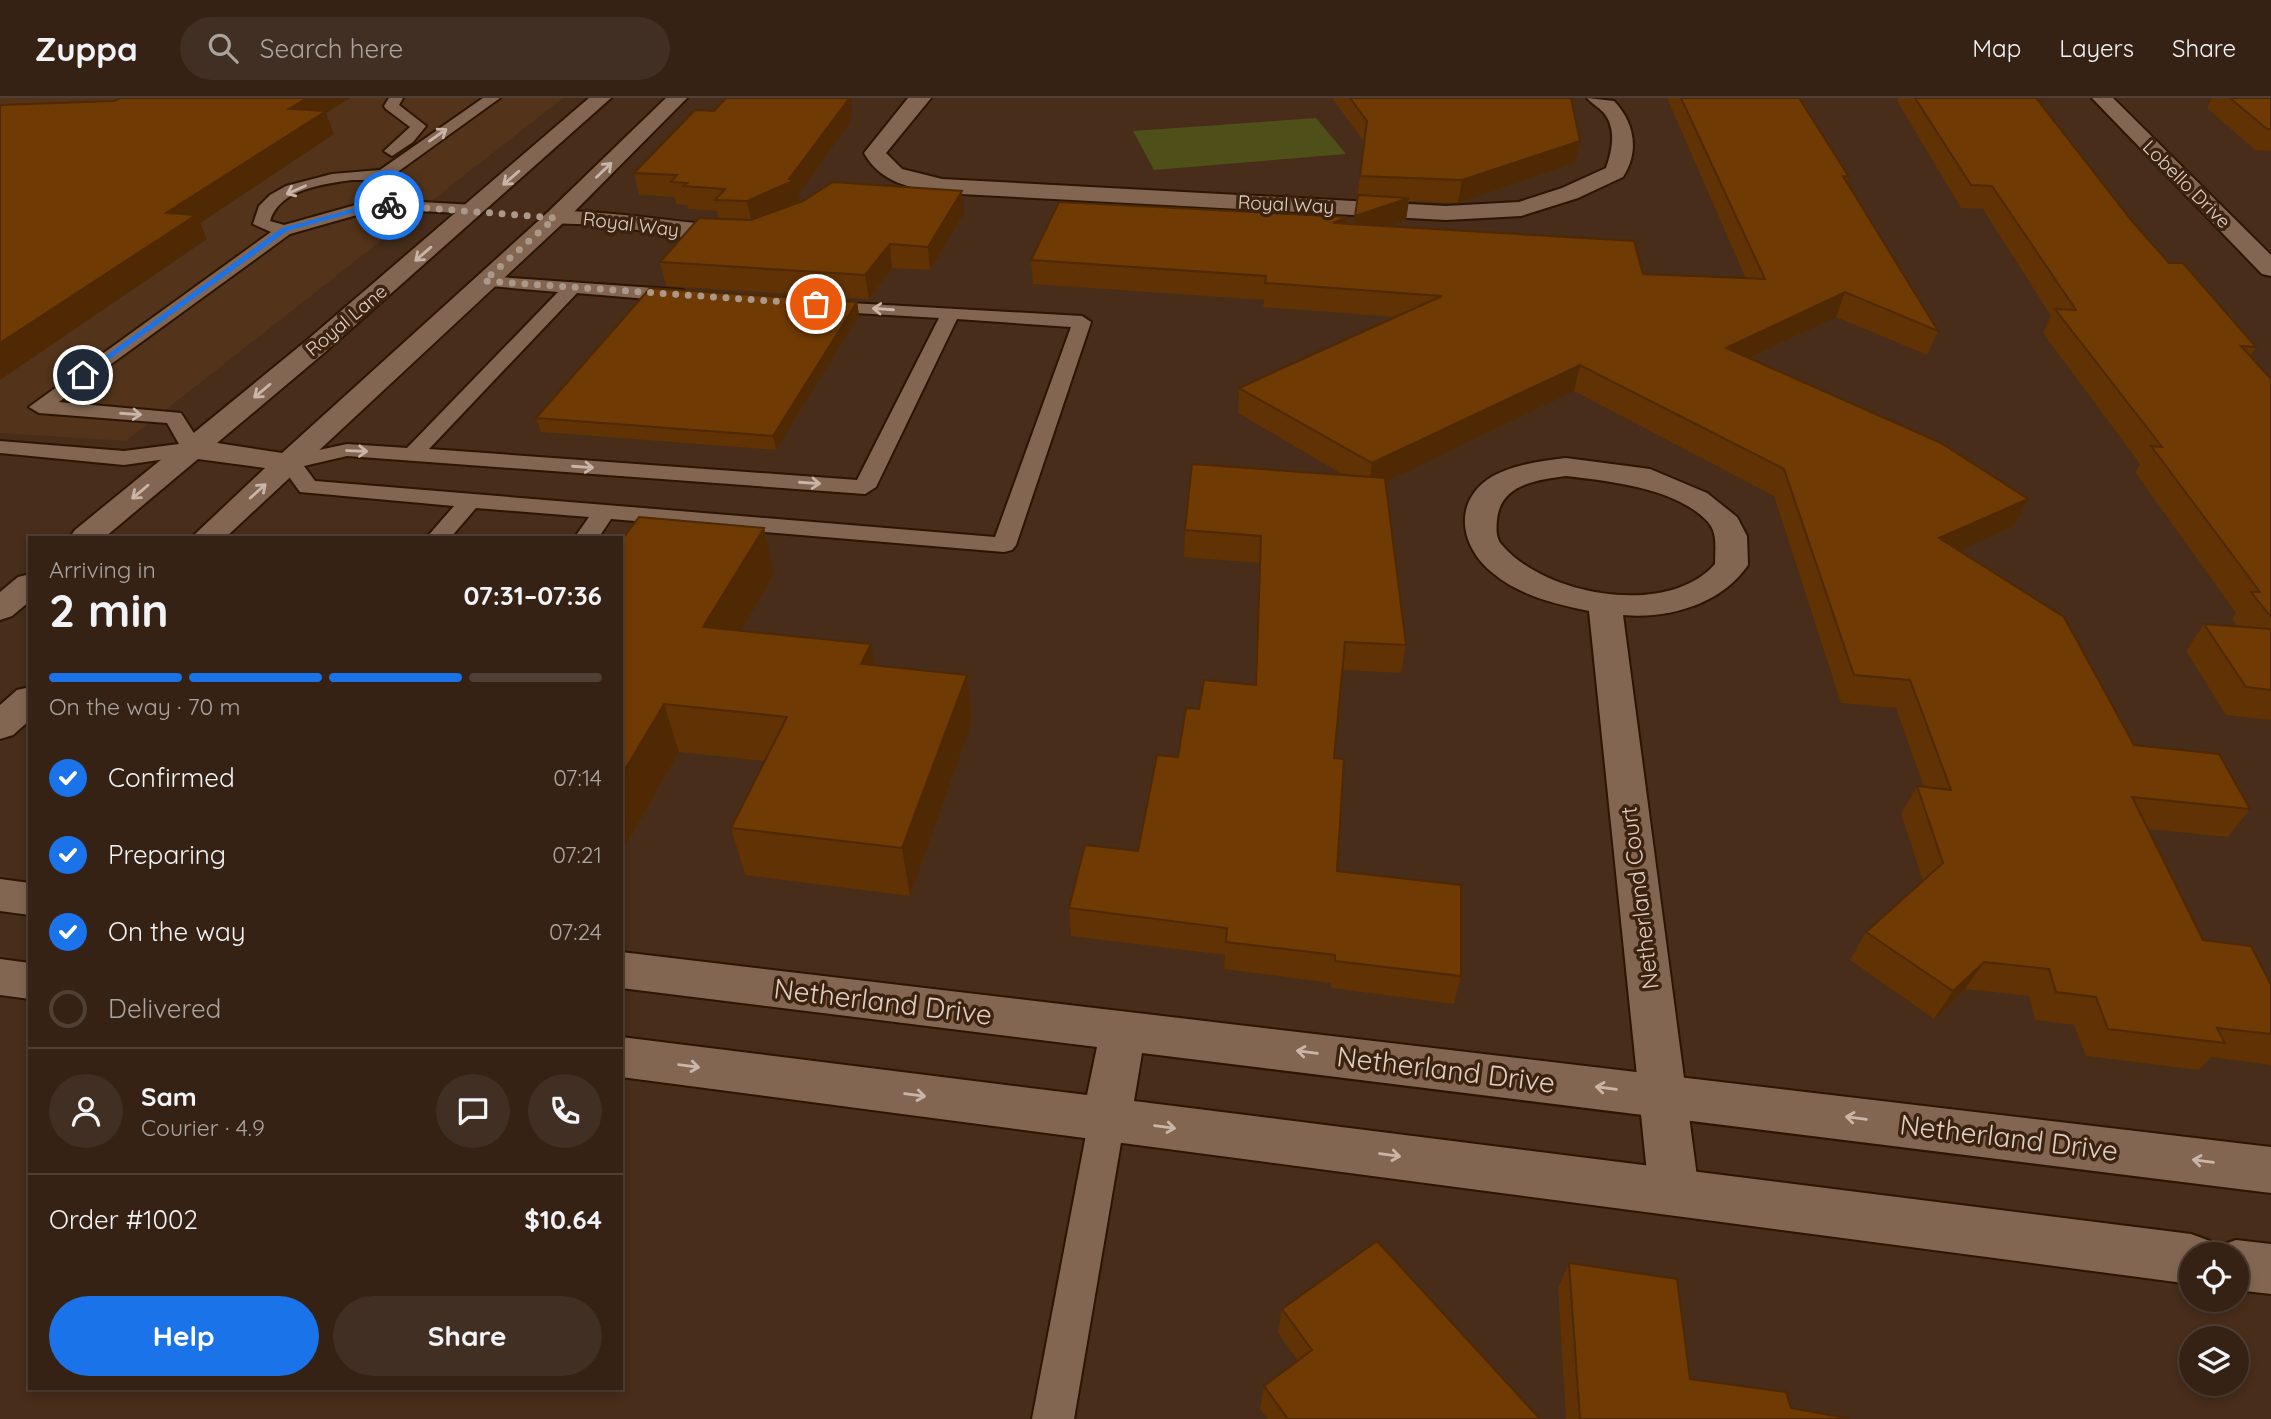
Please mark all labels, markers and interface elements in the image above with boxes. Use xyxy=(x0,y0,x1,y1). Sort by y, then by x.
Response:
search box xyxy=(180,17,670,80)
text: Zuppa xyxy=(35,28,138,69)
icon: search xyxy=(204,29,242,67)
text: Search here xyxy=(260,32,403,65)
text: Map xyxy=(1972,33,2021,63)
text: Layers xyxy=(2059,33,2134,63)
text: Share xyxy=(2172,33,2236,63)
one-way arrow xyxy=(427,128,447,142)
street label: Lobello Drive xyxy=(2138,135,2236,233)
one-way arrow xyxy=(595,161,612,178)
courier xyxy=(354,170,424,240)
one-way arrow xyxy=(502,170,520,186)
one-way arrow xyxy=(286,184,307,197)
icon: bike xyxy=(370,186,408,224)
street label: Royal Way xyxy=(1237,189,1335,219)
street label: Royal Way xyxy=(582,206,680,242)
one-way arrow xyxy=(414,246,432,262)
pin xyxy=(786,274,846,334)
street label: Royal Lane xyxy=(300,279,392,361)
icon: bag xyxy=(797,285,835,323)
one-way arrow xyxy=(872,302,895,315)
pin xyxy=(53,345,113,405)
icon: home xyxy=(64,356,102,394)
one-way arrow xyxy=(254,383,272,398)
one-way arrow xyxy=(119,407,142,420)
one-way arrow xyxy=(345,444,368,457)
one-way arrow xyxy=(572,461,594,474)
one-way arrow xyxy=(799,477,822,490)
one-way arrow xyxy=(249,483,266,500)
one-way arrow xyxy=(132,484,150,500)
text: Arriving in xyxy=(49,555,156,584)
text: 07:31–07:36 xyxy=(464,579,602,612)
text: 2 min xyxy=(49,581,169,639)
text: On the way · 70 m xyxy=(49,692,241,721)
icon: check xyxy=(49,759,87,797)
text: Confirmed xyxy=(108,761,235,794)
text: 07:14 xyxy=(553,763,602,792)
street label: Netherland Court xyxy=(1613,805,1665,991)
icon: check xyxy=(49,836,87,874)
text: Preparing xyxy=(108,838,226,871)
text: 07:21 xyxy=(552,840,602,869)
icon: check xyxy=(49,913,87,951)
text: On the way xyxy=(108,915,246,948)
text: 07:24 xyxy=(549,917,602,946)
street label: Netherland Drive xyxy=(772,970,994,1032)
text: Delivered xyxy=(108,992,221,1025)
street label: Netherland Drive xyxy=(1335,1038,1557,1100)
one-way arrow xyxy=(1296,1045,1319,1058)
one-way arrow xyxy=(677,1059,700,1072)
button: person xyxy=(49,1074,123,1148)
button: chat xyxy=(436,1074,510,1148)
button: phone xyxy=(528,1074,602,1148)
text: Sam xyxy=(141,1080,197,1113)
one-way arrow xyxy=(1595,1081,1618,1094)
one-way arrow xyxy=(903,1088,925,1101)
street label: Netherland Drive xyxy=(1898,1106,2120,1168)
one-way arrow xyxy=(1845,1112,1868,1125)
text: Courier · 4.9 xyxy=(141,1113,265,1142)
one-way arrow xyxy=(1153,1120,1175,1133)
one-way arrow xyxy=(1378,1149,1401,1162)
one-way arrow xyxy=(2192,1155,2215,1168)
text: Order #1002 xyxy=(49,1203,198,1236)
text: $10.64 xyxy=(524,1203,602,1236)
map controls xyxy=(2179,1242,2249,1396)
button: locate xyxy=(2179,1242,2249,1312)
button: Help xyxy=(49,1296,319,1376)
button: Share xyxy=(333,1296,602,1376)
button: layers xyxy=(2179,1326,2249,1396)

